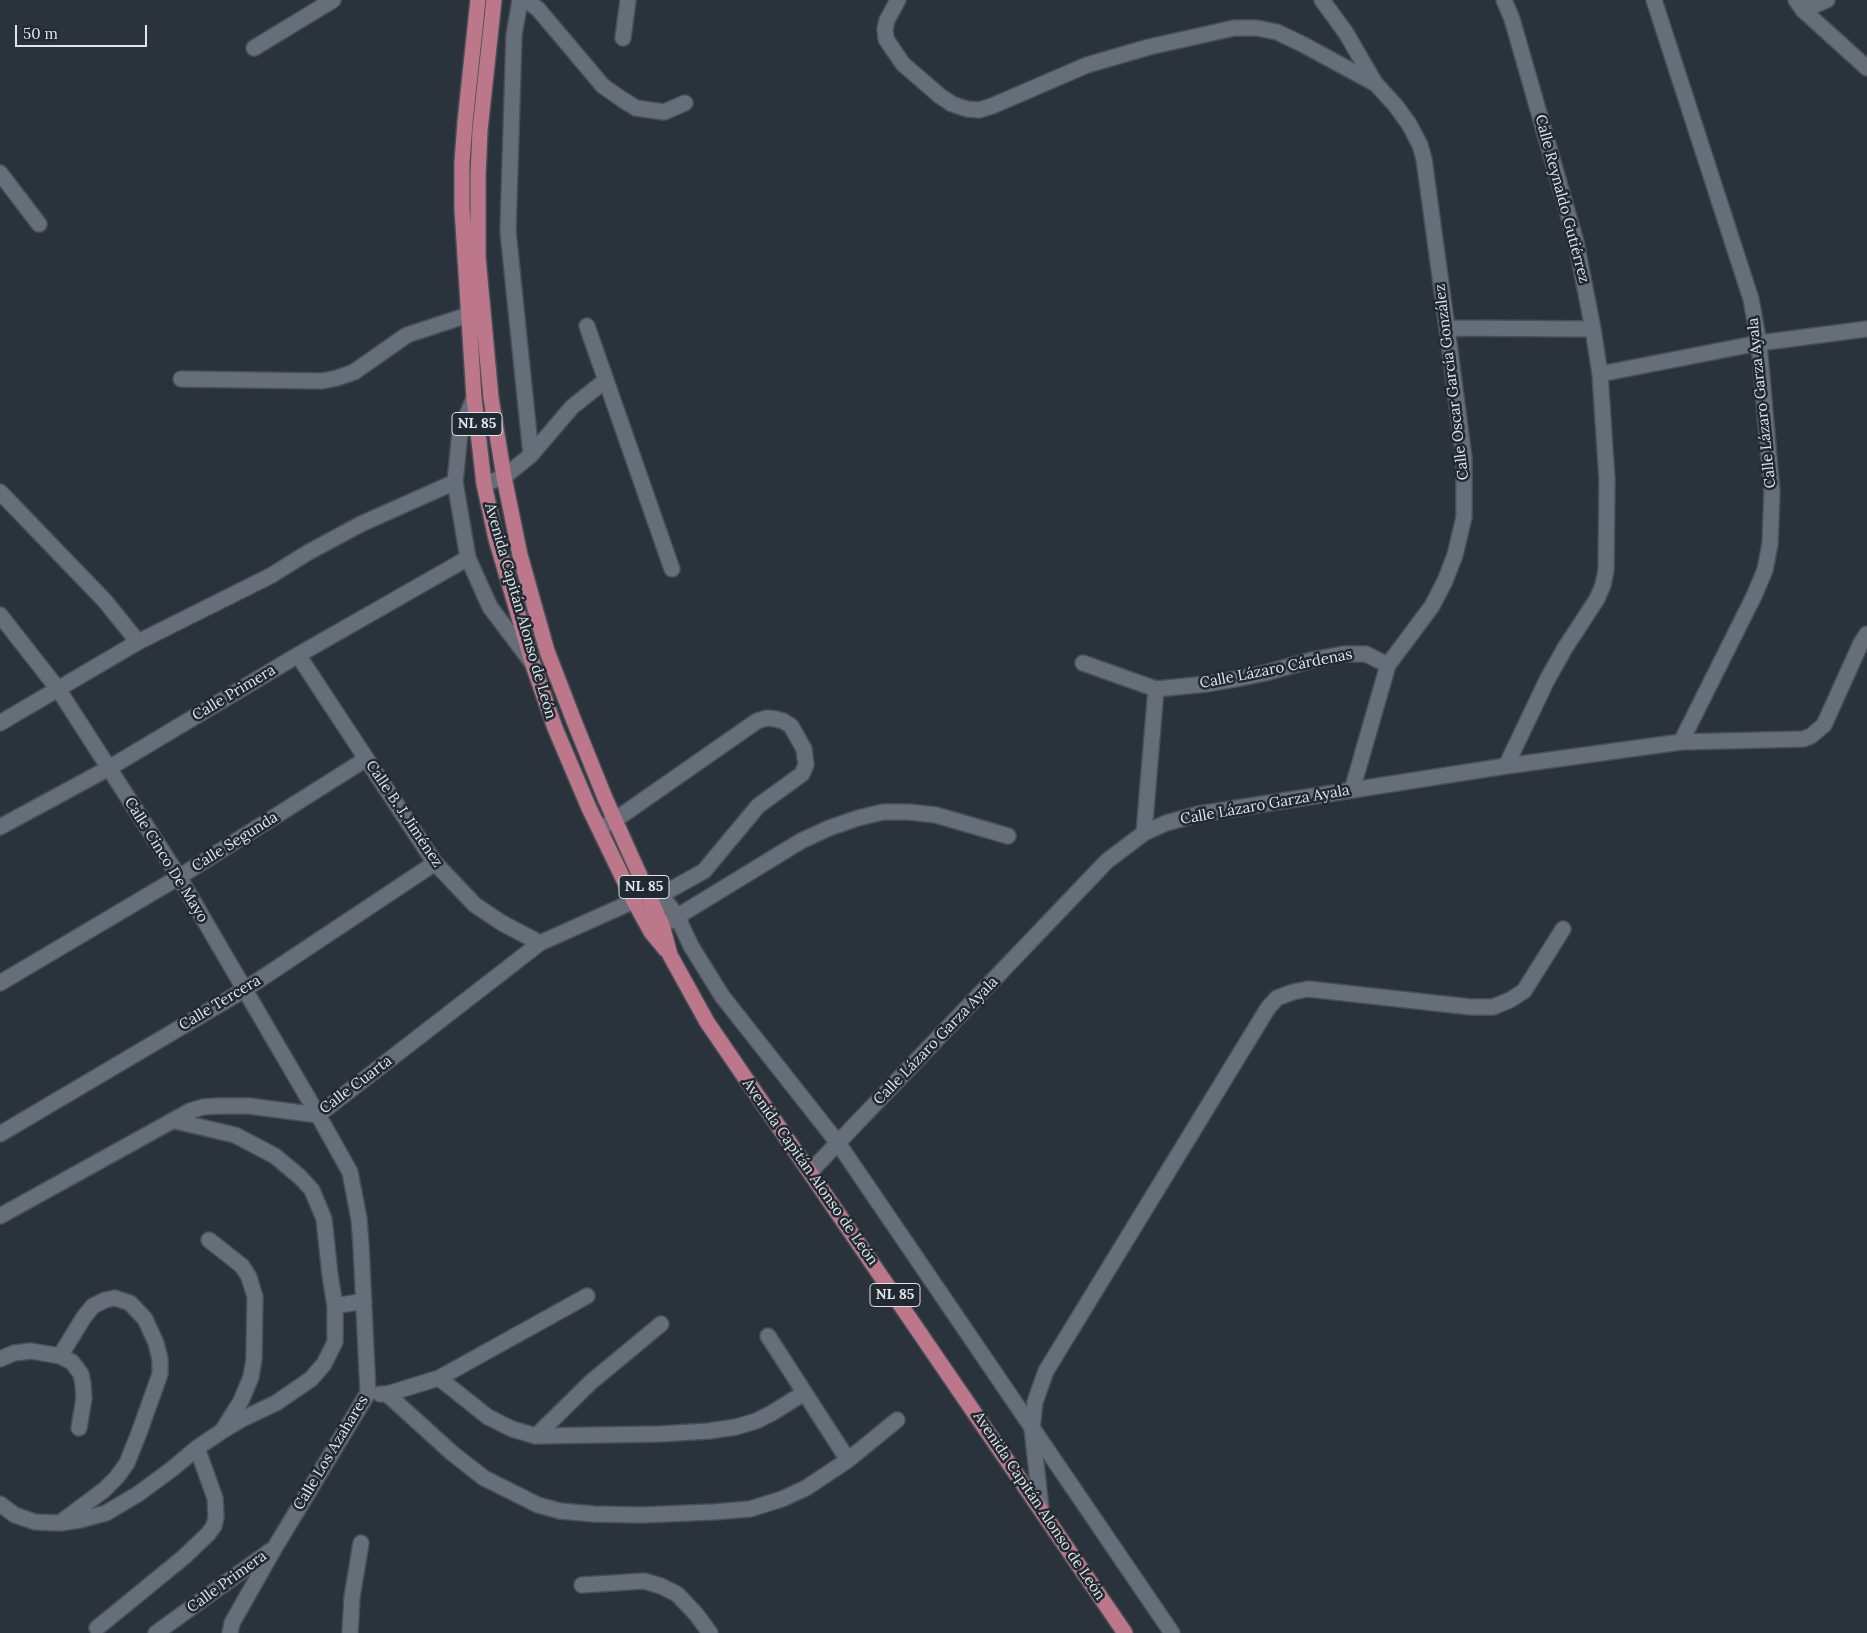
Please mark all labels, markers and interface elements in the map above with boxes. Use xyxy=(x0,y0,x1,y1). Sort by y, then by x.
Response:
scale bar xyxy=(18,15,150,47)
text: 50 m xyxy=(23,24,58,43)
street label: Calle Reynaldo Gutiérrez xyxy=(1531,113,1593,285)
street label: Calle Oscar García González xyxy=(1431,283,1473,481)
street label: Calle Lázaro Garza Ayala xyxy=(1744,317,1780,489)
road number: NL 85 xyxy=(452,412,502,436)
street label: Avenida Capitán Alonso de León xyxy=(481,501,559,721)
street label: Calle Lázaro Cárdenas xyxy=(1198,645,1354,693)
street label: Calle Primera xyxy=(189,661,279,725)
street label: Calle B. J. Jiménez xyxy=(362,757,446,871)
street label: Calle Lázaro Garza Ayala xyxy=(1179,781,1351,829)
street label: Calle Cinco De Mayo xyxy=(120,794,212,926)
street label: Calle Segunda xyxy=(189,808,281,876)
road number: NL 85 xyxy=(619,876,669,899)
street label: Calle Tercera xyxy=(176,972,264,1034)
street label: Calle Lázaro Garza Ayala xyxy=(870,973,1002,1109)
street label: Calle Cuarta xyxy=(316,1052,396,1118)
street label: Avenida Capitán Alonso de León xyxy=(739,1075,881,1269)
road number: NL 85 xyxy=(870,1284,920,1306)
street label: Calle Los Azahares xyxy=(290,1393,372,1513)
street label: Avenida Capitán Alonso de León xyxy=(969,1408,1109,1604)
street label: Calle Primera xyxy=(184,1547,270,1617)

